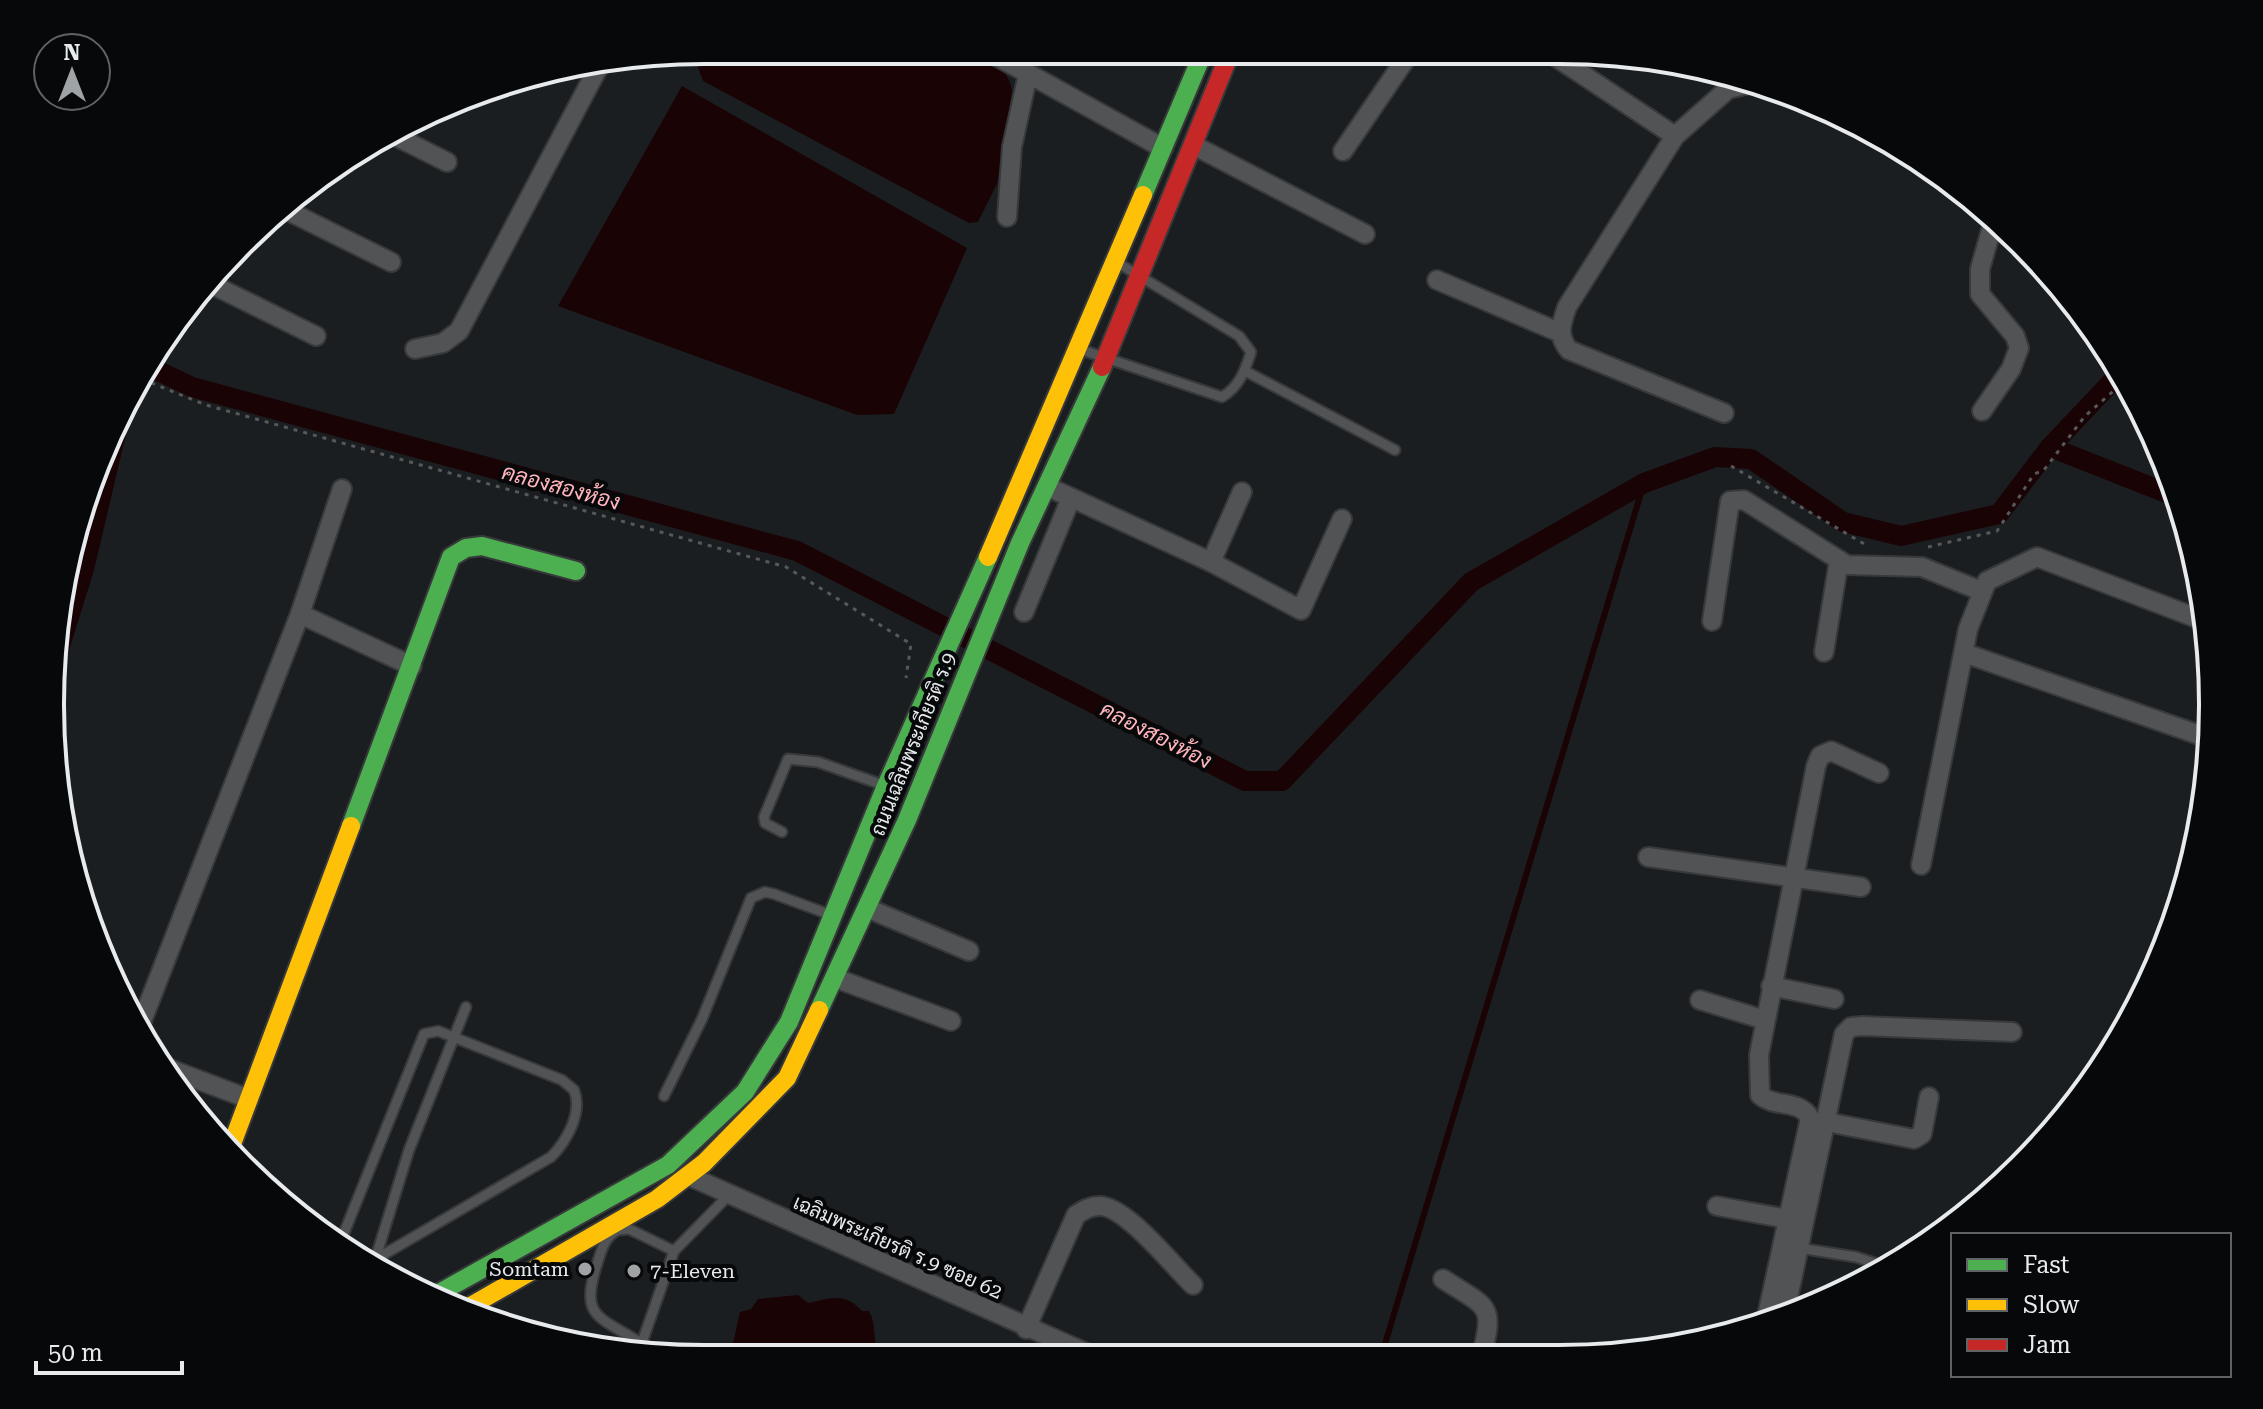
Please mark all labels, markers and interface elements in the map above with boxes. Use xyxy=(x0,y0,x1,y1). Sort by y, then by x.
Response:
north arrow xyxy=(32,32,112,112)
text: N xyxy=(64,40,81,65)
water label: คลองสองห้อง xyxy=(499,458,623,515)
street label: ถนนเฉลิมพระเกียรติ ร.9 xyxy=(864,649,961,839)
water label: คลองสองห้อง xyxy=(1096,695,1216,774)
street label: เฉลิมพระเกียรติ ร.9 ซอย 62 xyxy=(790,1189,1007,1304)
legend xyxy=(1951,1233,2231,1377)
text: Fast xyxy=(2023,1251,2070,1279)
place label: Somtam xyxy=(489,1257,569,1281)
place label: 7-Eleven xyxy=(650,1259,735,1283)
marker: Somtam xyxy=(576,1260,594,1278)
marker: 7-Eleven xyxy=(625,1262,643,1280)
text: Slow xyxy=(2023,1291,2080,1319)
scale bar xyxy=(36,1325,182,1375)
text: Jam xyxy=(2023,1331,2071,1359)
text: 50 m xyxy=(48,1339,103,1367)

